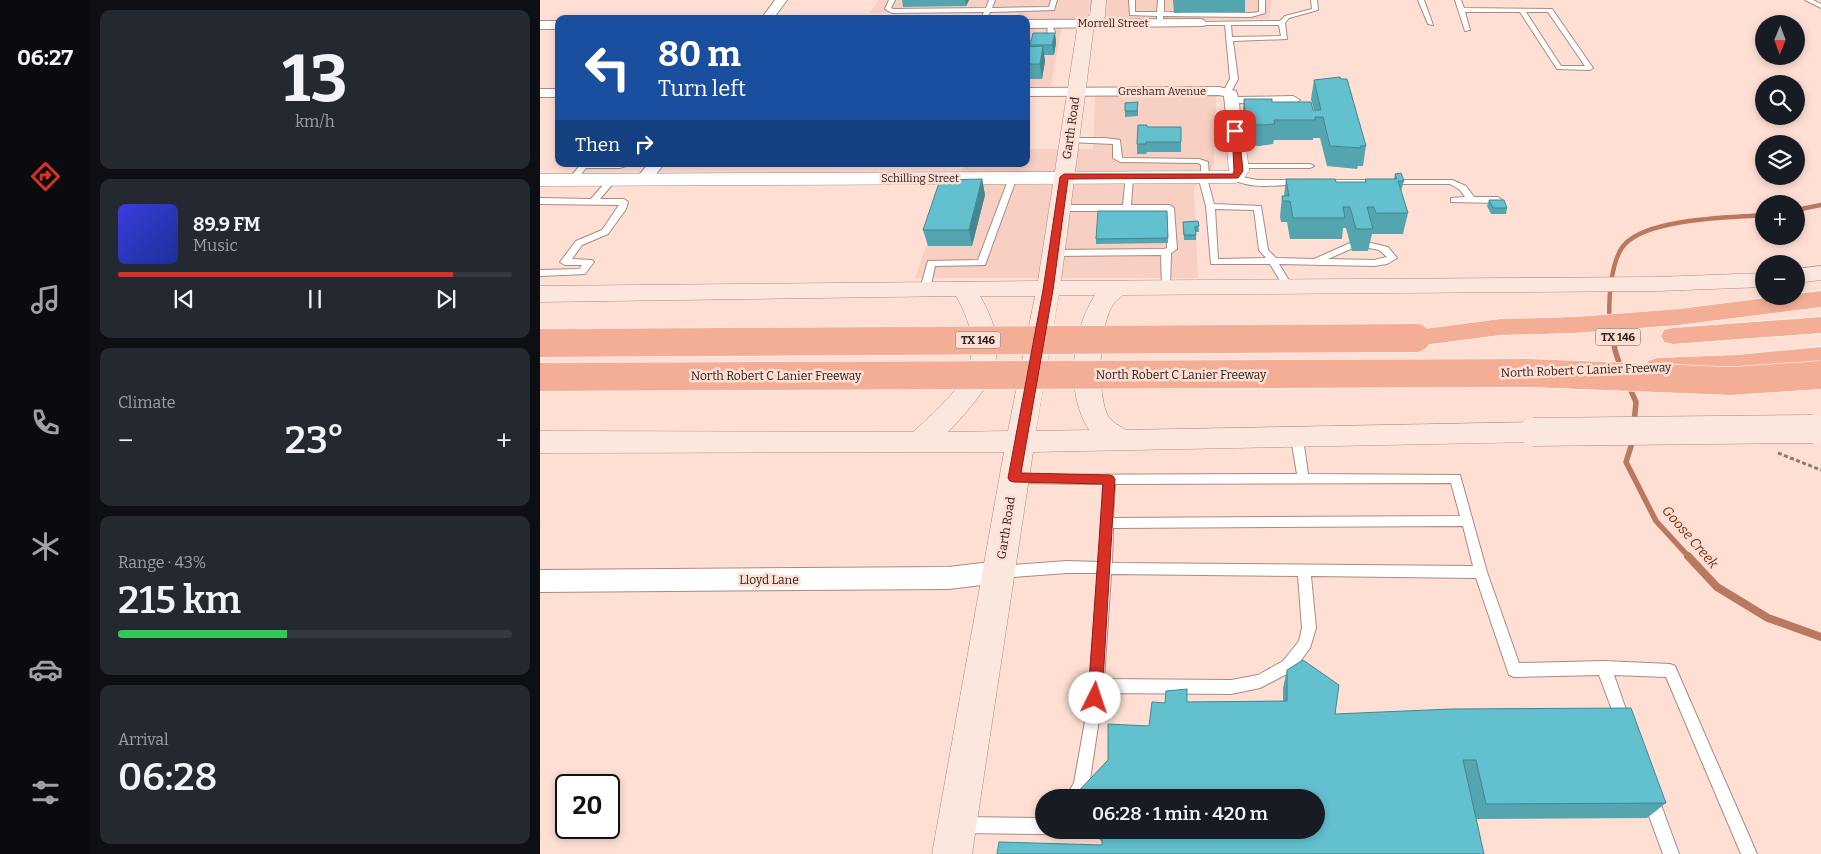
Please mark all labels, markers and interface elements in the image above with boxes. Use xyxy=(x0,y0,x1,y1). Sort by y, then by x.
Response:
north arrow xyxy=(1755,15,1805,65)
map controls xyxy=(1755,15,1805,305)
street label: Morrell Street xyxy=(1078,17,1148,30)
text: 80 m xyxy=(658,33,741,75)
icon: left xyxy=(575,35,640,100)
text: 13 xyxy=(282,40,348,118)
text: 06:27 xyxy=(17,44,73,71)
text: Turn left xyxy=(658,75,746,102)
button: search xyxy=(1755,75,1805,125)
street label: Gresham Avenue xyxy=(1118,85,1206,98)
street label: Garth Road xyxy=(1060,96,1082,160)
pin xyxy=(1214,110,1256,152)
text: km/h xyxy=(295,112,335,131)
icon: arrive xyxy=(1221,117,1249,145)
icon: right xyxy=(630,130,658,158)
text: Then xyxy=(575,133,620,156)
button: layers xyxy=(1755,135,1805,185)
icon: directions xyxy=(28,159,63,194)
street label: Schilling Street xyxy=(881,172,959,185)
button: + xyxy=(1755,195,1805,245)
text: 89.9 FM xyxy=(193,213,260,236)
text: Music xyxy=(193,236,238,255)
button: − xyxy=(1755,255,1805,305)
icon: music xyxy=(28,282,63,317)
icon: previous xyxy=(170,285,198,313)
icon: pause xyxy=(301,285,329,313)
icon: next xyxy=(432,285,460,313)
road number: TX 146 xyxy=(1596,328,1640,346)
road number: TX 146 xyxy=(956,332,1000,348)
street label: North Robert C Lanier Freeway xyxy=(1500,360,1672,380)
street label: North Robert C Lanier Freeway xyxy=(1096,368,1267,382)
street label: North Robert C Lanier Freeway xyxy=(691,369,862,383)
text: Climate xyxy=(118,393,176,412)
icon: phone xyxy=(28,405,63,440)
text: 23° xyxy=(285,417,345,463)
text: − xyxy=(118,424,133,457)
text: + xyxy=(496,424,512,457)
street label: Garth Road xyxy=(994,496,1018,560)
water label: Goose Creek xyxy=(1658,502,1722,572)
icon: climate xyxy=(28,529,63,564)
text: Range · 43% xyxy=(118,553,206,572)
street label: Lloyd Lane xyxy=(739,573,799,587)
text: 215 km xyxy=(118,577,241,623)
icon: car xyxy=(28,652,63,687)
position arrow xyxy=(1068,671,1120,723)
text: Arrival xyxy=(118,730,169,749)
text: 06:28 xyxy=(118,754,217,800)
speed limit sign: 20 xyxy=(555,774,620,839)
icon: filters xyxy=(28,775,63,810)
text: 06:28 · 1 min · 420 m xyxy=(1092,802,1268,825)

